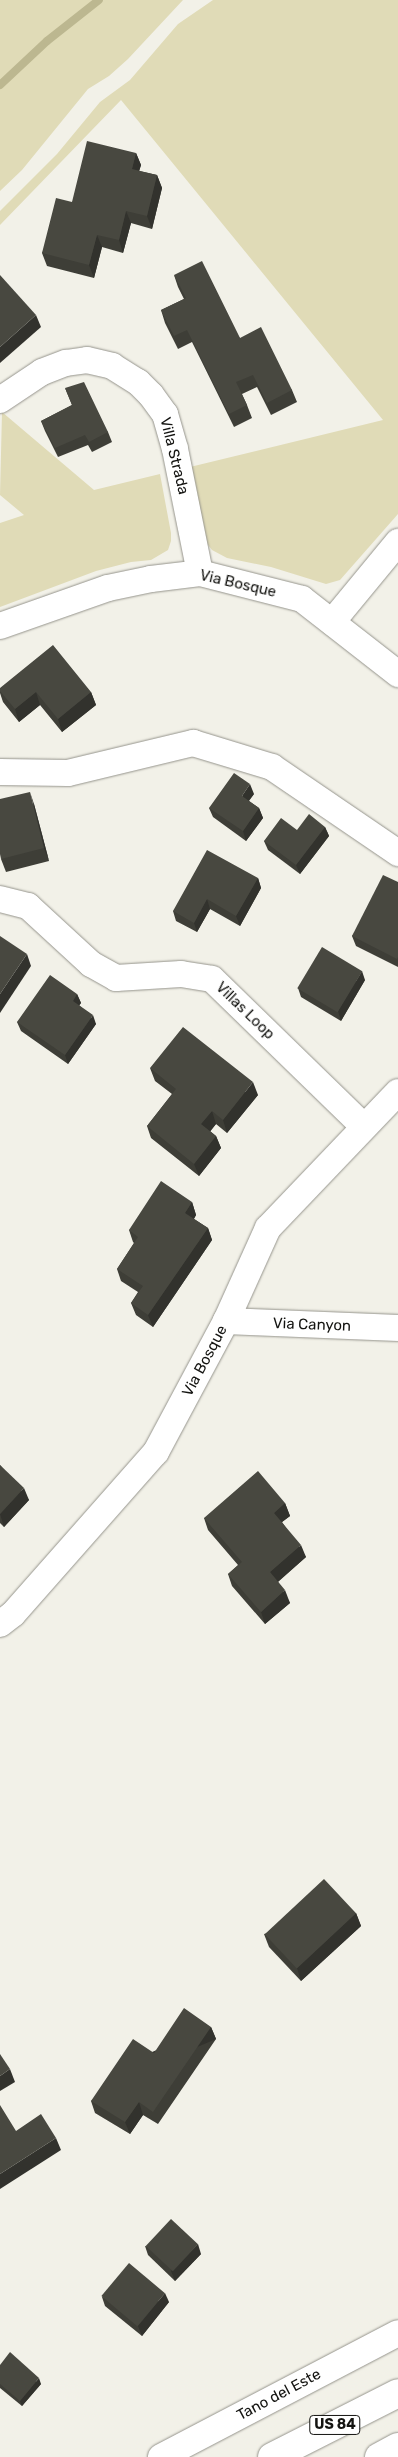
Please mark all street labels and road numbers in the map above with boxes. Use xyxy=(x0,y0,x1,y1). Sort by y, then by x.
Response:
street label: Villa Strada xyxy=(156,416,192,496)
street label: Via Bosque xyxy=(198,566,278,602)
street label: Villas Loop xyxy=(212,979,278,1043)
street label: Via Canyon xyxy=(273,1315,351,1335)
street label: Via Bosque xyxy=(179,1322,231,1400)
street label: Tano del Este xyxy=(234,2365,324,2425)
road number: US 84 xyxy=(309,2414,361,2436)

